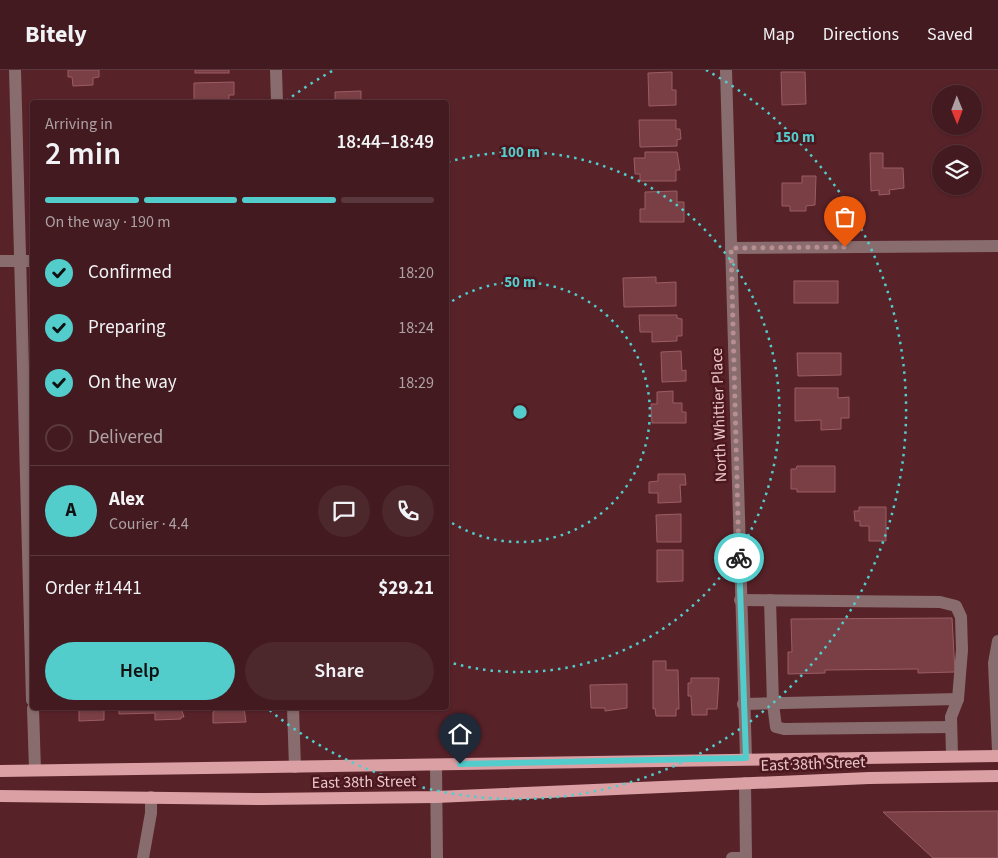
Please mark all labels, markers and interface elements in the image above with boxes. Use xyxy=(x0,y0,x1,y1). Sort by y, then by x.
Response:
text: Bitely xyxy=(25,17,87,52)
text: Map xyxy=(763,22,795,47)
text: Directions xyxy=(823,22,899,47)
text: Saved xyxy=(927,22,973,47)
north arrow xyxy=(932,85,982,135)
map controls xyxy=(932,85,982,195)
text: Arriving in xyxy=(45,113,113,135)
text: 150 m xyxy=(775,127,815,148)
text: 18:44–18:49 xyxy=(336,129,434,156)
text: 2 min xyxy=(45,131,121,177)
text: 100 m xyxy=(500,142,540,163)
button: layers xyxy=(932,145,982,195)
pin xyxy=(824,196,866,247)
icon: bag xyxy=(831,203,859,231)
text: On the way · 190 m xyxy=(45,211,170,233)
icon: check xyxy=(45,259,73,287)
text: Confirmed xyxy=(88,259,172,286)
text: 18:20 xyxy=(398,262,434,284)
text: 50 m xyxy=(504,272,536,293)
icon: check xyxy=(45,314,73,342)
text: Preparing xyxy=(88,314,166,341)
text: 18:24 xyxy=(398,317,434,339)
street label: North Whittier Place xyxy=(706,347,732,483)
icon: check xyxy=(45,369,73,397)
text: On the way xyxy=(88,369,177,396)
text: 18:29 xyxy=(398,372,434,394)
centre of rings xyxy=(511,403,529,421)
text: Delivered xyxy=(88,424,163,451)
button: chat xyxy=(318,485,370,537)
button: phone xyxy=(382,485,434,537)
text: Alex xyxy=(109,486,145,513)
text: A xyxy=(66,497,76,524)
text: Courier · 4.4 xyxy=(109,513,189,535)
courier xyxy=(714,533,764,583)
icon: bike xyxy=(725,544,753,572)
text: Order #1441 xyxy=(45,575,142,602)
text: $29.21 xyxy=(378,575,434,602)
button: Help xyxy=(45,642,235,700)
button: Share xyxy=(245,642,434,700)
pin xyxy=(439,713,481,764)
icon: home xyxy=(446,720,474,748)
street label: East 38th Street xyxy=(760,751,866,777)
street label: East 38th Street xyxy=(311,770,417,794)

